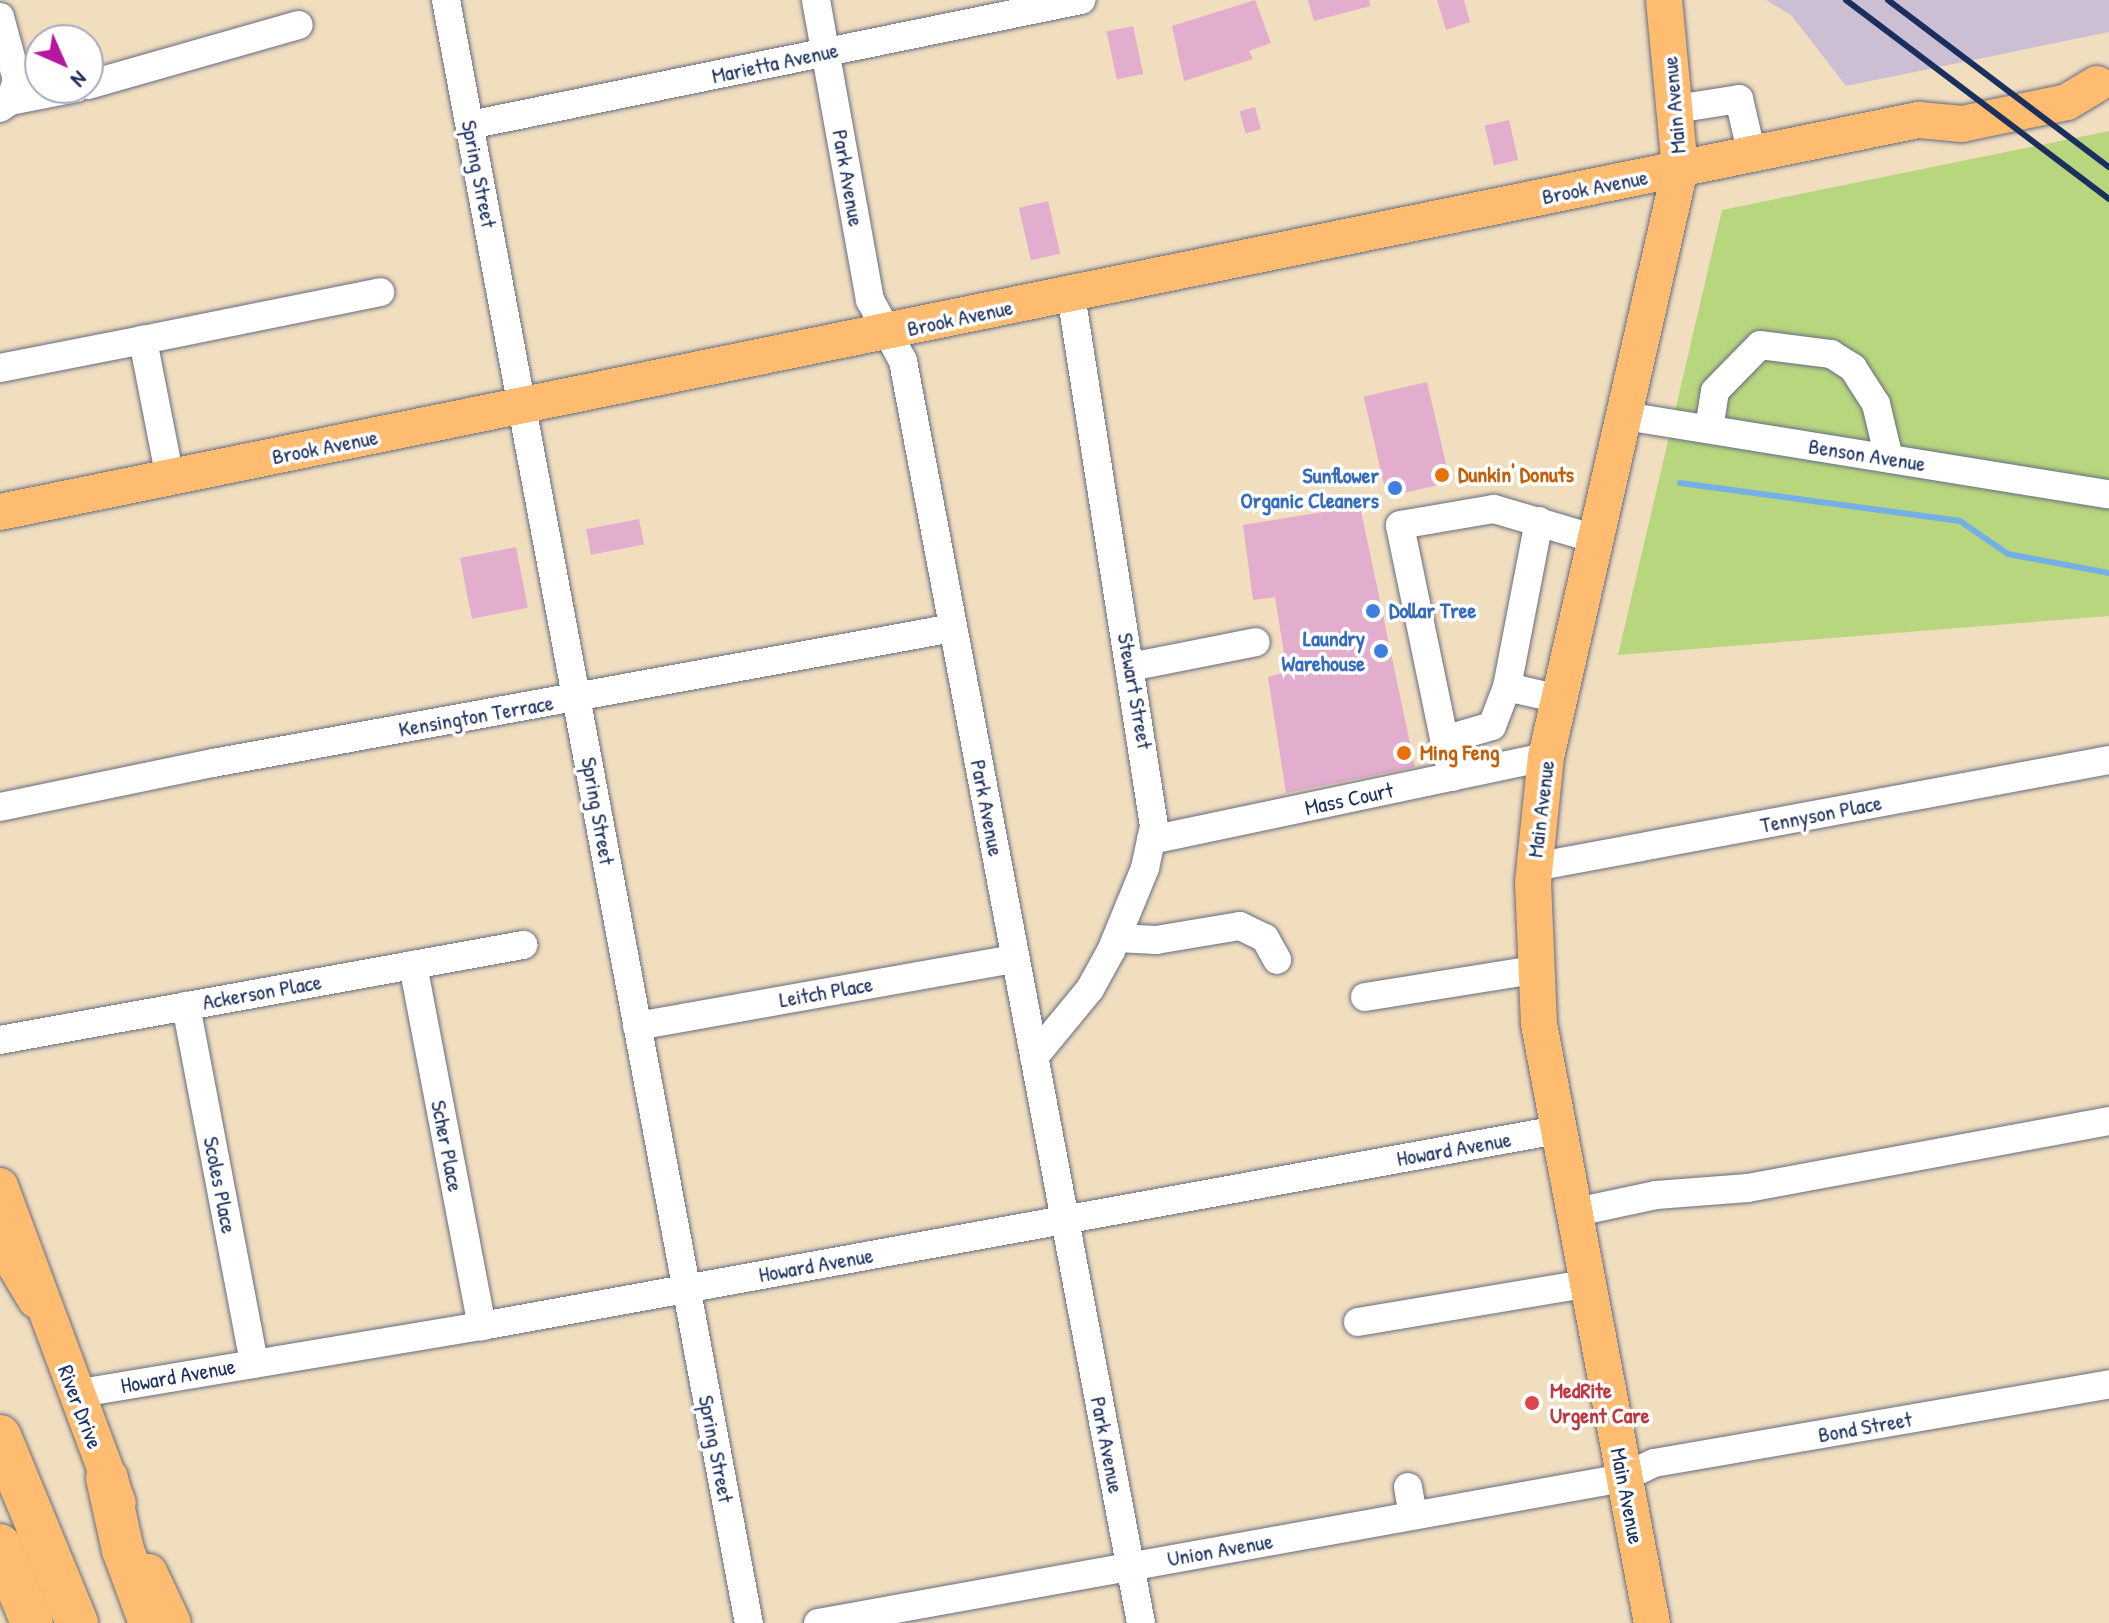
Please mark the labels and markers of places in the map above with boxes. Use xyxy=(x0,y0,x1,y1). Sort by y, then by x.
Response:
place label: Sunflower Organic Cleaners xyxy=(1240,462,1379,514)
place label: Dunkin' Donuts xyxy=(1458,462,1574,488)
marker: Dunkin' Donuts xyxy=(1433,466,1451,484)
marker: Sunflower Organic Cleaners xyxy=(1386,479,1404,497)
place label: Dollar Tree xyxy=(1389,598,1476,624)
marker: Dollar Tree xyxy=(1364,602,1382,620)
place label: Laundry Warehouse xyxy=(1281,625,1365,676)
marker: Laundry Warehouse xyxy=(1372,642,1390,660)
place label: Ming Feng xyxy=(1420,740,1500,766)
marker: Ming Feng xyxy=(1395,744,1413,762)
place label: MedRite Urgent Care xyxy=(1550,1377,1650,1428)
marker: MedRite Urgent Care xyxy=(1521,1392,1543,1414)

